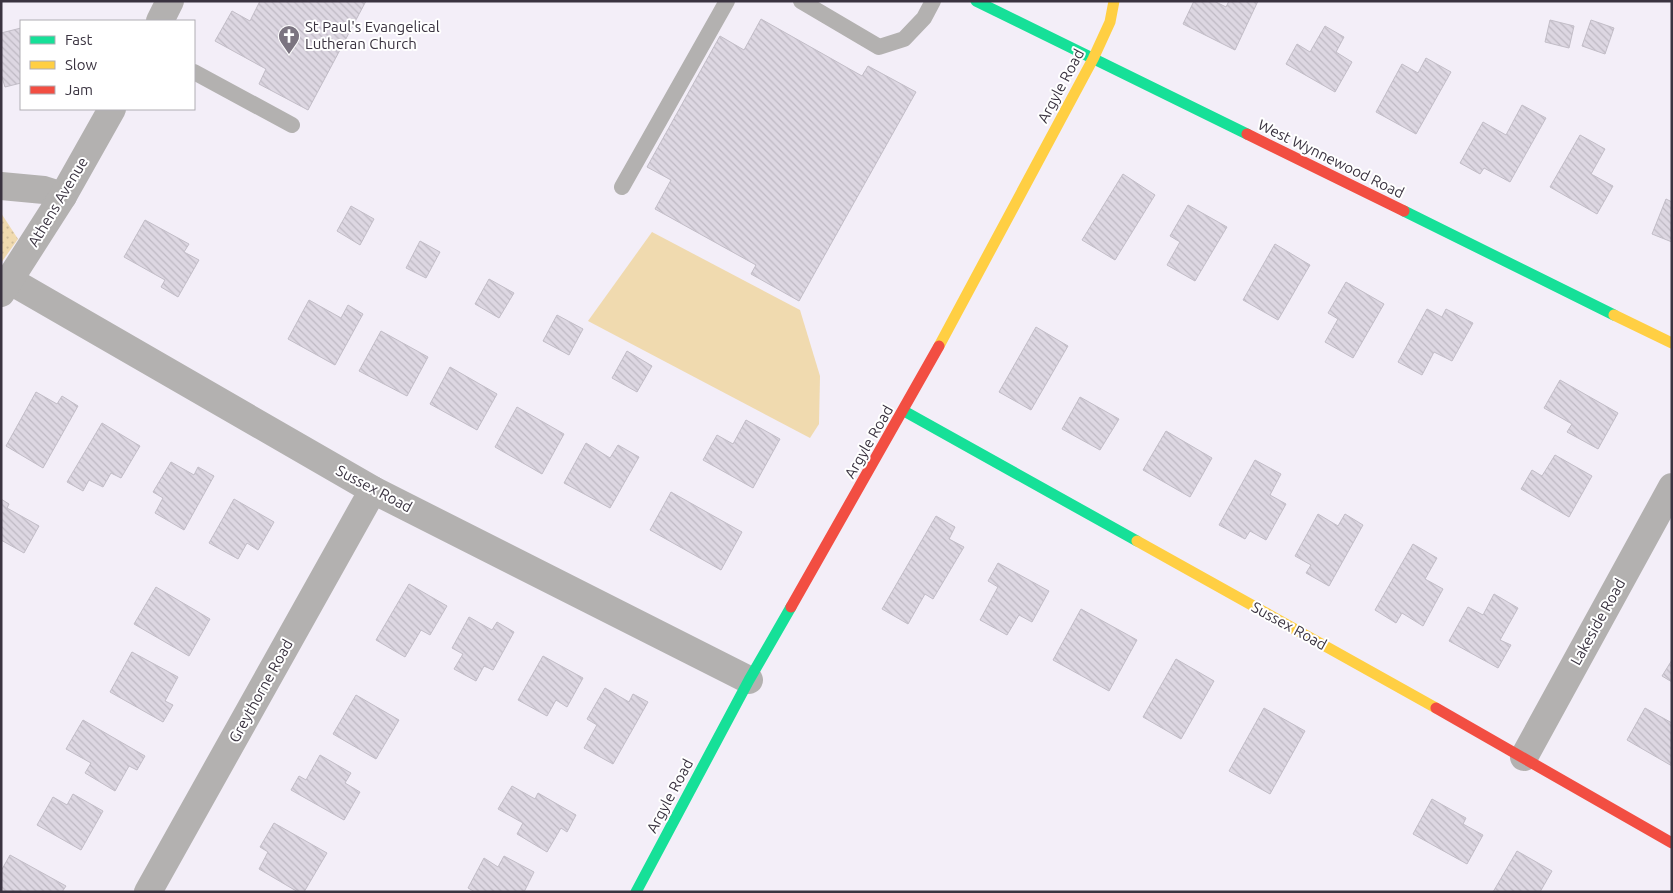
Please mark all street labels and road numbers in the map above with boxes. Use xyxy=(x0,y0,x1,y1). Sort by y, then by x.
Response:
street label: Argyle Road xyxy=(1034,46,1087,126)
street label: West Wynnewood Road xyxy=(1255,116,1407,201)
street label: Athens Avenue xyxy=(24,154,91,250)
street label: Argyle Road xyxy=(841,402,896,481)
street label: Sussex Road xyxy=(333,461,415,516)
street label: Lakeside Road xyxy=(1567,576,1628,668)
street label: Sussex Road xyxy=(1249,598,1330,653)
street label: Greythorne Road xyxy=(225,636,296,745)
street label: Argyle Road xyxy=(643,756,696,836)

